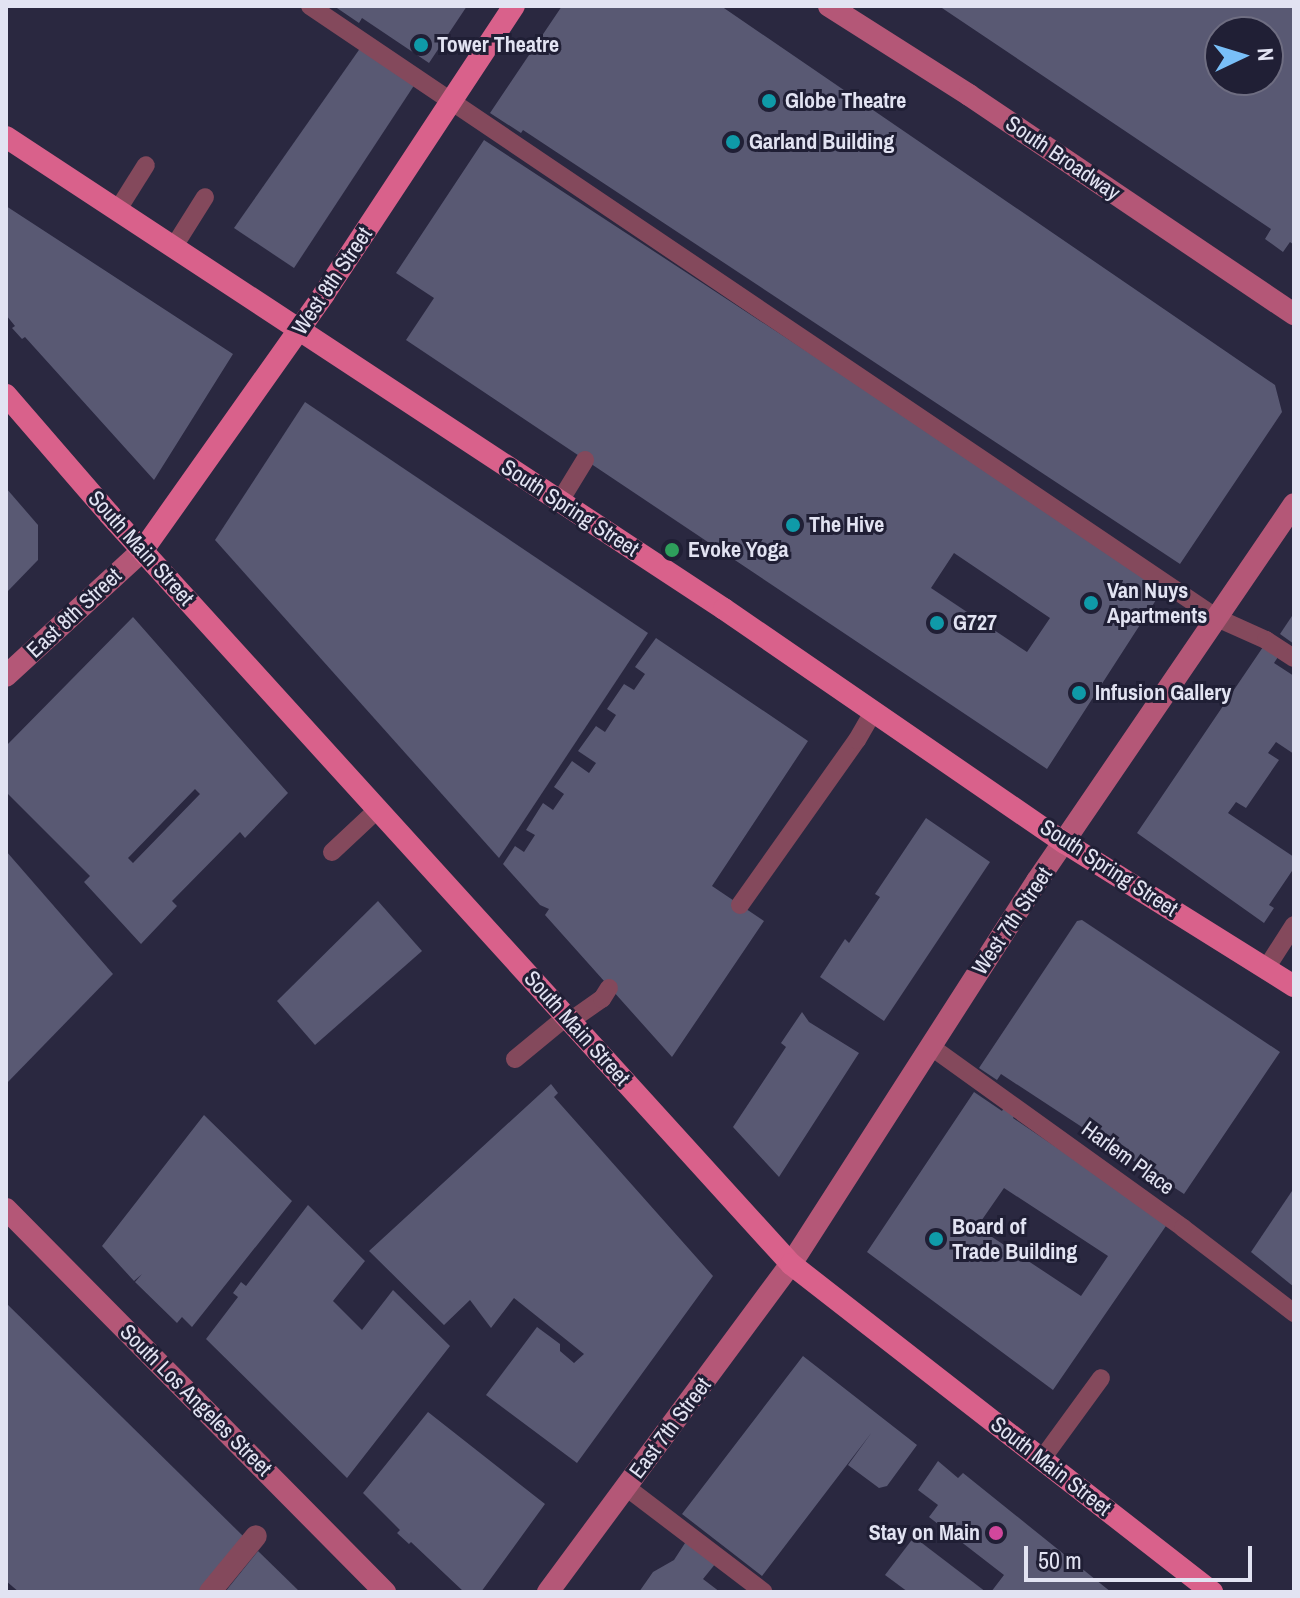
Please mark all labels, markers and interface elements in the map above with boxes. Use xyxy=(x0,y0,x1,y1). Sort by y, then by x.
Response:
north arrow xyxy=(1204,16,1284,96)
place label: Tower Theatre xyxy=(437,32,559,58)
marker: Tower Theatre xyxy=(412,36,430,54)
text: N xyxy=(1251,47,1281,62)
place label: Globe Theatre xyxy=(785,88,906,114)
marker: Globe Theatre xyxy=(760,92,778,110)
street label: South Broadway xyxy=(1001,110,1125,206)
place label: Garland Building xyxy=(749,129,894,155)
marker: Garland Building xyxy=(724,133,742,151)
street label: West 8th Street xyxy=(286,222,378,340)
street label: South Spring Street xyxy=(496,454,644,562)
street label: South Main Street xyxy=(83,485,199,611)
place label: The Hive xyxy=(809,512,884,538)
marker: The Hive xyxy=(784,516,802,534)
place label: Evoke Yoga xyxy=(688,537,789,563)
marker: Evoke Yoga xyxy=(663,541,681,559)
street label: East 8th Street xyxy=(21,563,127,663)
place label: Van Nuys Apartments xyxy=(1107,577,1207,628)
marker: Van Nuys Apartments xyxy=(1082,594,1100,612)
place label: G727 xyxy=(953,610,997,636)
marker: G727 xyxy=(928,614,946,632)
place label: Infusion Gallery xyxy=(1095,680,1231,706)
marker: Infusion Gallery xyxy=(1070,684,1088,702)
street label: South Spring Street xyxy=(1035,814,1183,922)
street label: West 7th Street xyxy=(966,862,1058,980)
street label: South Main Street xyxy=(519,965,635,1091)
street label: Harlem Place xyxy=(1076,1116,1180,1200)
place label: Board of Trade Building xyxy=(952,1213,1077,1264)
marker: Board of Trade Building xyxy=(927,1230,945,1248)
street label: South Los Angeles Street xyxy=(114,1318,278,1482)
street label: East 7th Street xyxy=(624,1372,716,1484)
street label: South Main Street xyxy=(986,1411,1116,1521)
place label: Stay on Main xyxy=(869,1520,980,1546)
marker: Stay on Main xyxy=(987,1524,1005,1542)
scale bar xyxy=(1028,1530,1256,1580)
text: 50 m xyxy=(1038,1544,1082,1576)

